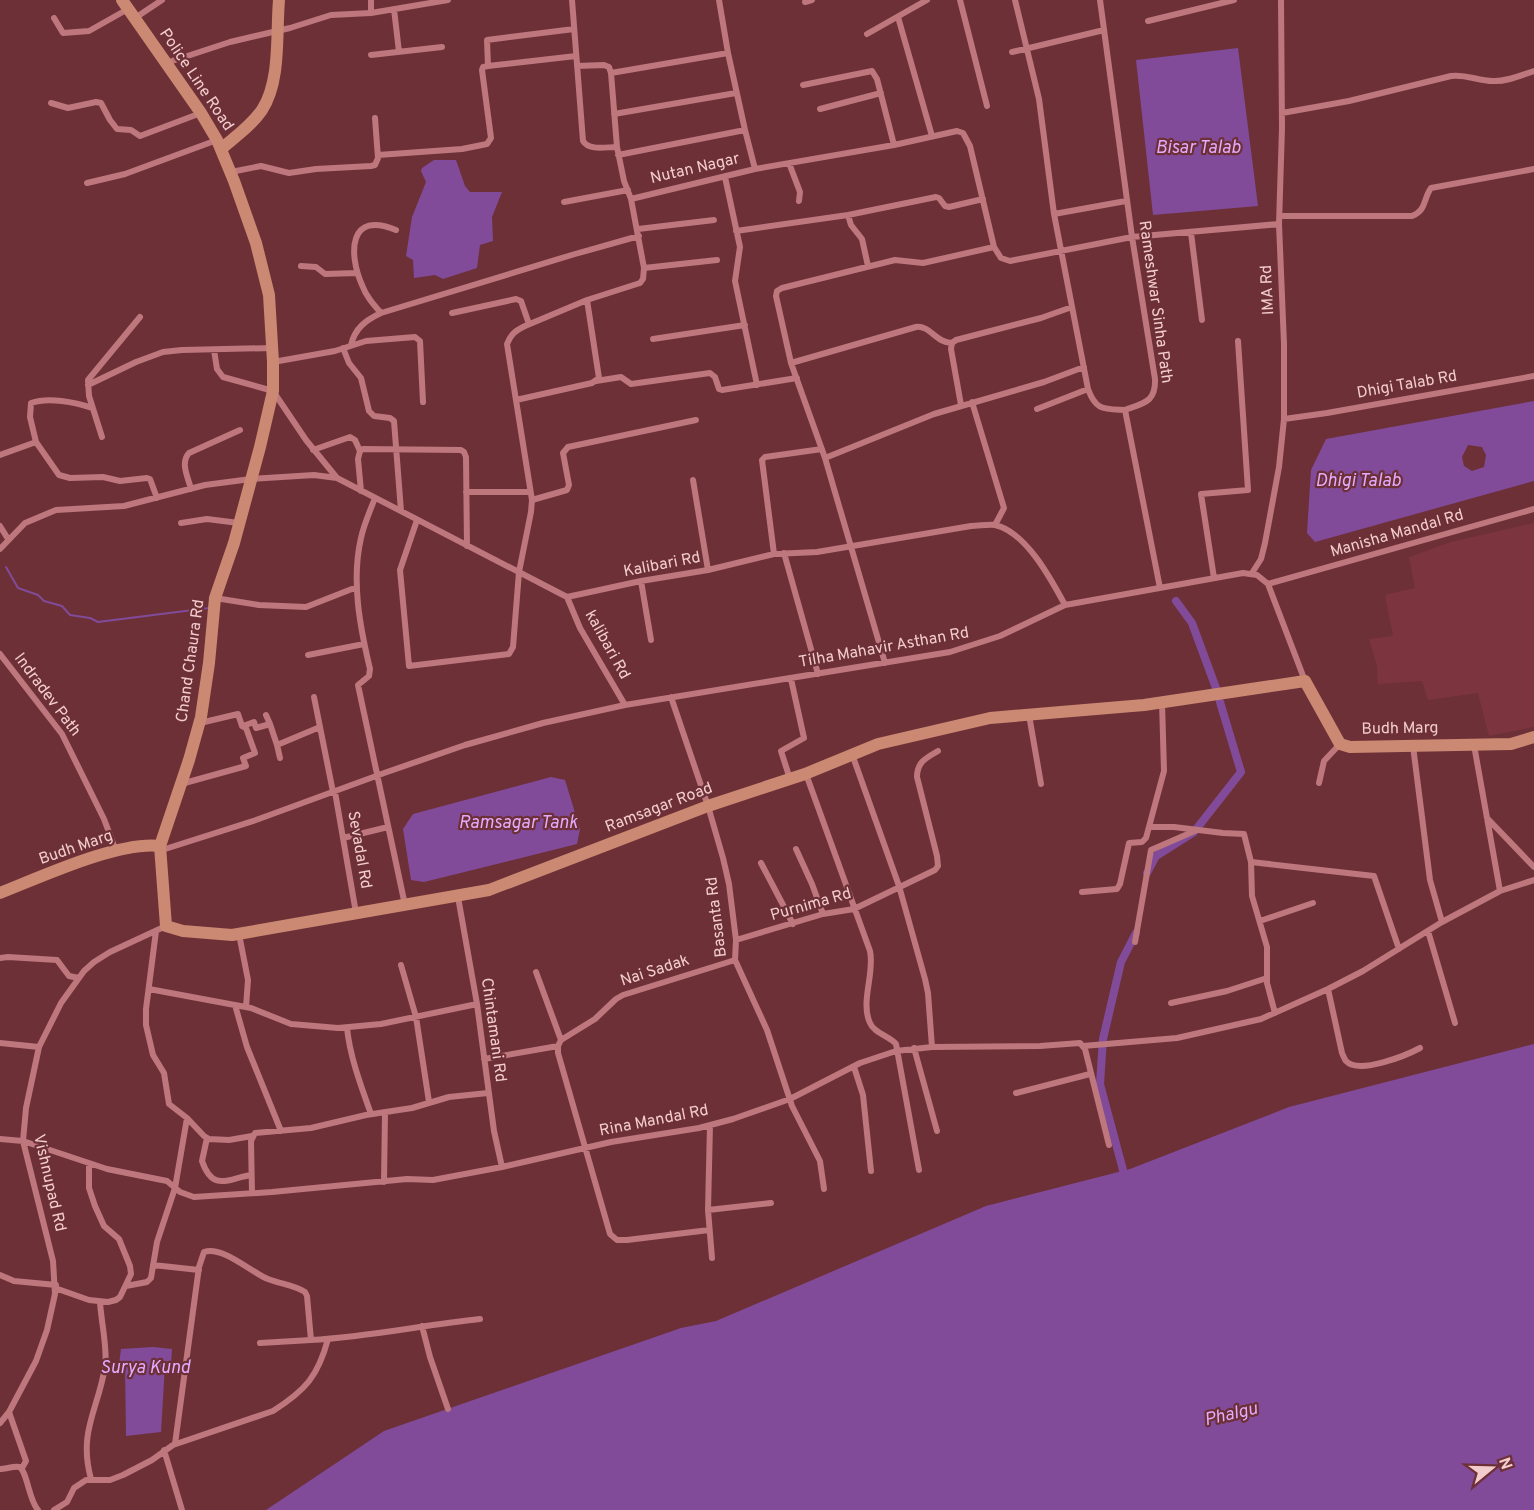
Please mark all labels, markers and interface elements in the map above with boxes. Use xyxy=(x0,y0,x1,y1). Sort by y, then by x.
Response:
street label: Police Line Road xyxy=(154,25,238,135)
water label: Bisar Talab xyxy=(1155,137,1241,160)
street label: Nutan Nagar xyxy=(648,149,742,189)
street label: Rameshwar Sinha Path xyxy=(1134,219,1176,385)
street label: IMA Rd xyxy=(1257,264,1279,316)
street label: Dhigi Talab Rd xyxy=(1355,366,1459,404)
water label: Dhigi Talab xyxy=(1315,470,1401,493)
street label: Manisha Mandal Rd xyxy=(1328,505,1466,563)
street label: Kalibari Rd xyxy=(622,548,702,582)
street label: Chand Chaura Rd xyxy=(172,598,210,724)
street label: kalibari Rd xyxy=(580,607,634,683)
street label: Tilha Mahavir Asthan Rd xyxy=(797,623,971,673)
street label: Indradev Path xyxy=(9,649,85,741)
street label: Budh Marg xyxy=(1361,718,1439,740)
street label: Ramsagar Road xyxy=(602,778,716,838)
street label: Sevadal Rd xyxy=(342,810,376,890)
water label: Ramsagar Tank xyxy=(458,812,579,835)
street label: Budh Marg xyxy=(36,826,116,870)
street label: Basanta Rd xyxy=(702,876,732,958)
street label: Purnima Rd xyxy=(768,884,854,926)
street label: Nai Sadak xyxy=(618,950,692,992)
street label: Chintamani Rd xyxy=(476,977,510,1083)
street label: Rina Mandal Rd xyxy=(598,1101,710,1141)
street label: Vishnupad Rd xyxy=(28,1132,70,1234)
water label: Surya Kund xyxy=(100,1357,191,1380)
water label: Phalgu xyxy=(1202,1398,1260,1432)
north arrow xyxy=(1462,1438,1522,1498)
text: N xyxy=(1493,1455,1516,1472)

